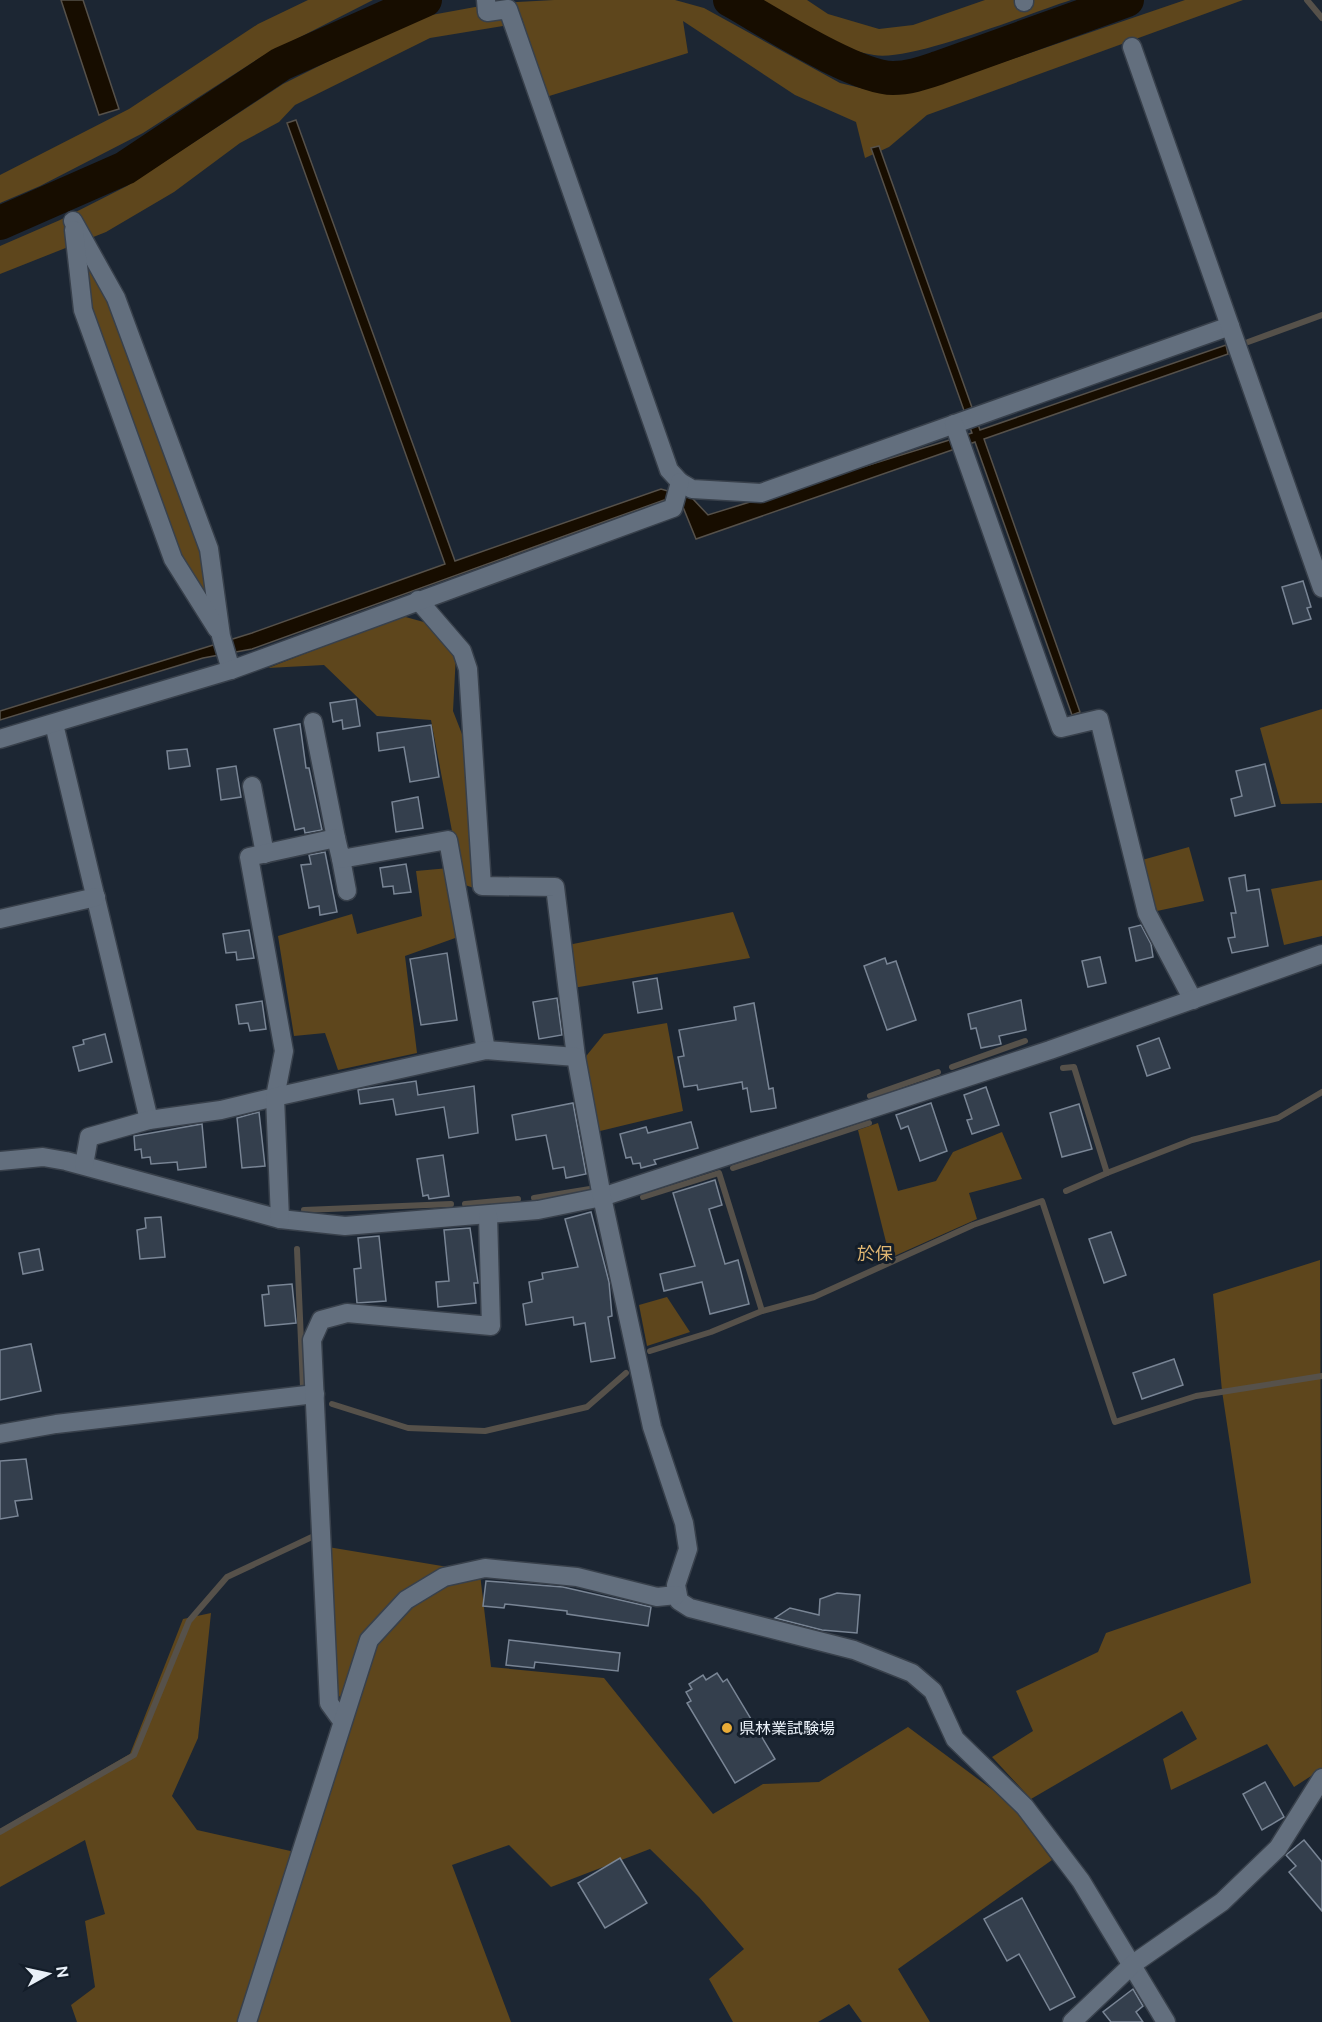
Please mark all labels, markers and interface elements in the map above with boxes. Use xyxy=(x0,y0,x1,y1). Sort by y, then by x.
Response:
district label: 於保 xyxy=(857,1243,893,1263)
place label: 県林業試験場 xyxy=(739,1719,835,1737)
marker: 県林業試験場 xyxy=(720,1721,734,1735)
north arrow xyxy=(18,1944,78,2004)
text: N xyxy=(53,1965,73,1979)

